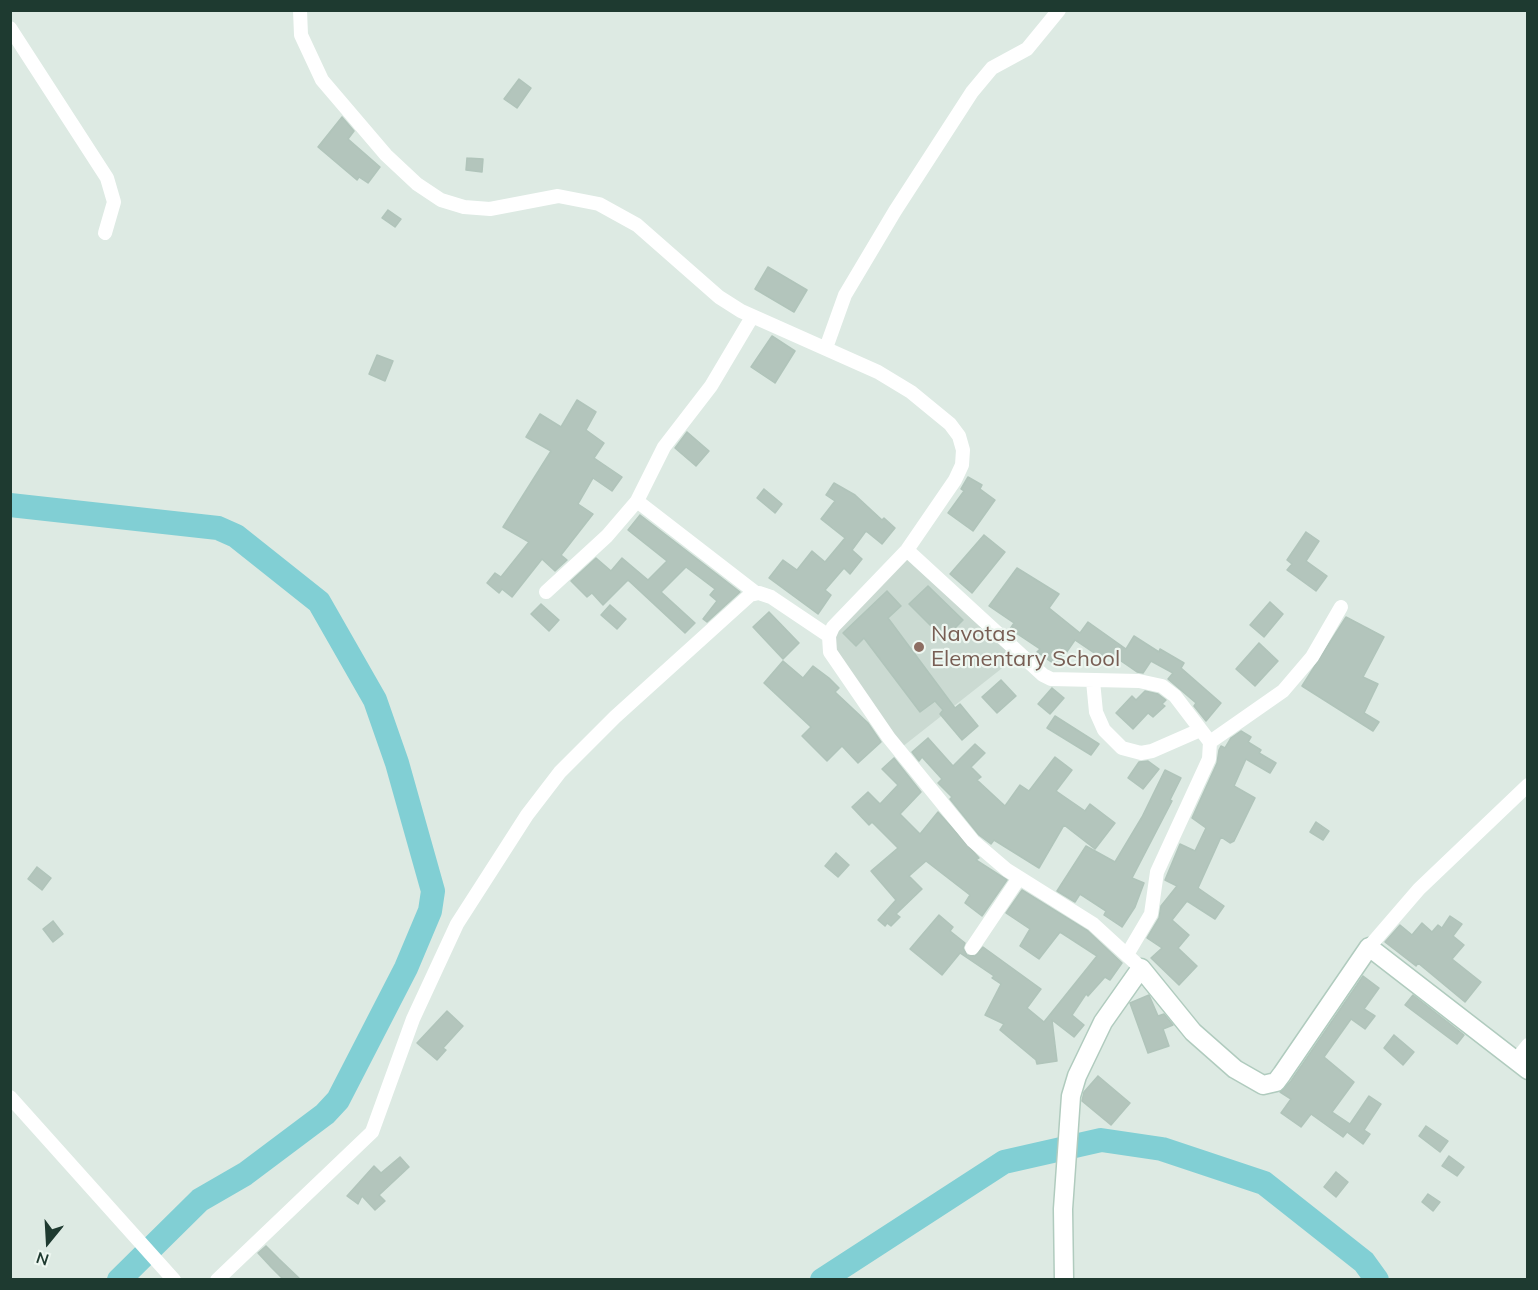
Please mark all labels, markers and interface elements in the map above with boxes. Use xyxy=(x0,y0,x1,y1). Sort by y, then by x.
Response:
place label: Navotas Elementary School xyxy=(931,621,1120,672)
marker: Navotas Elementary School xyxy=(912,640,926,654)
north arrow xyxy=(18,1212,78,1272)
text: N xyxy=(34,1248,51,1270)

